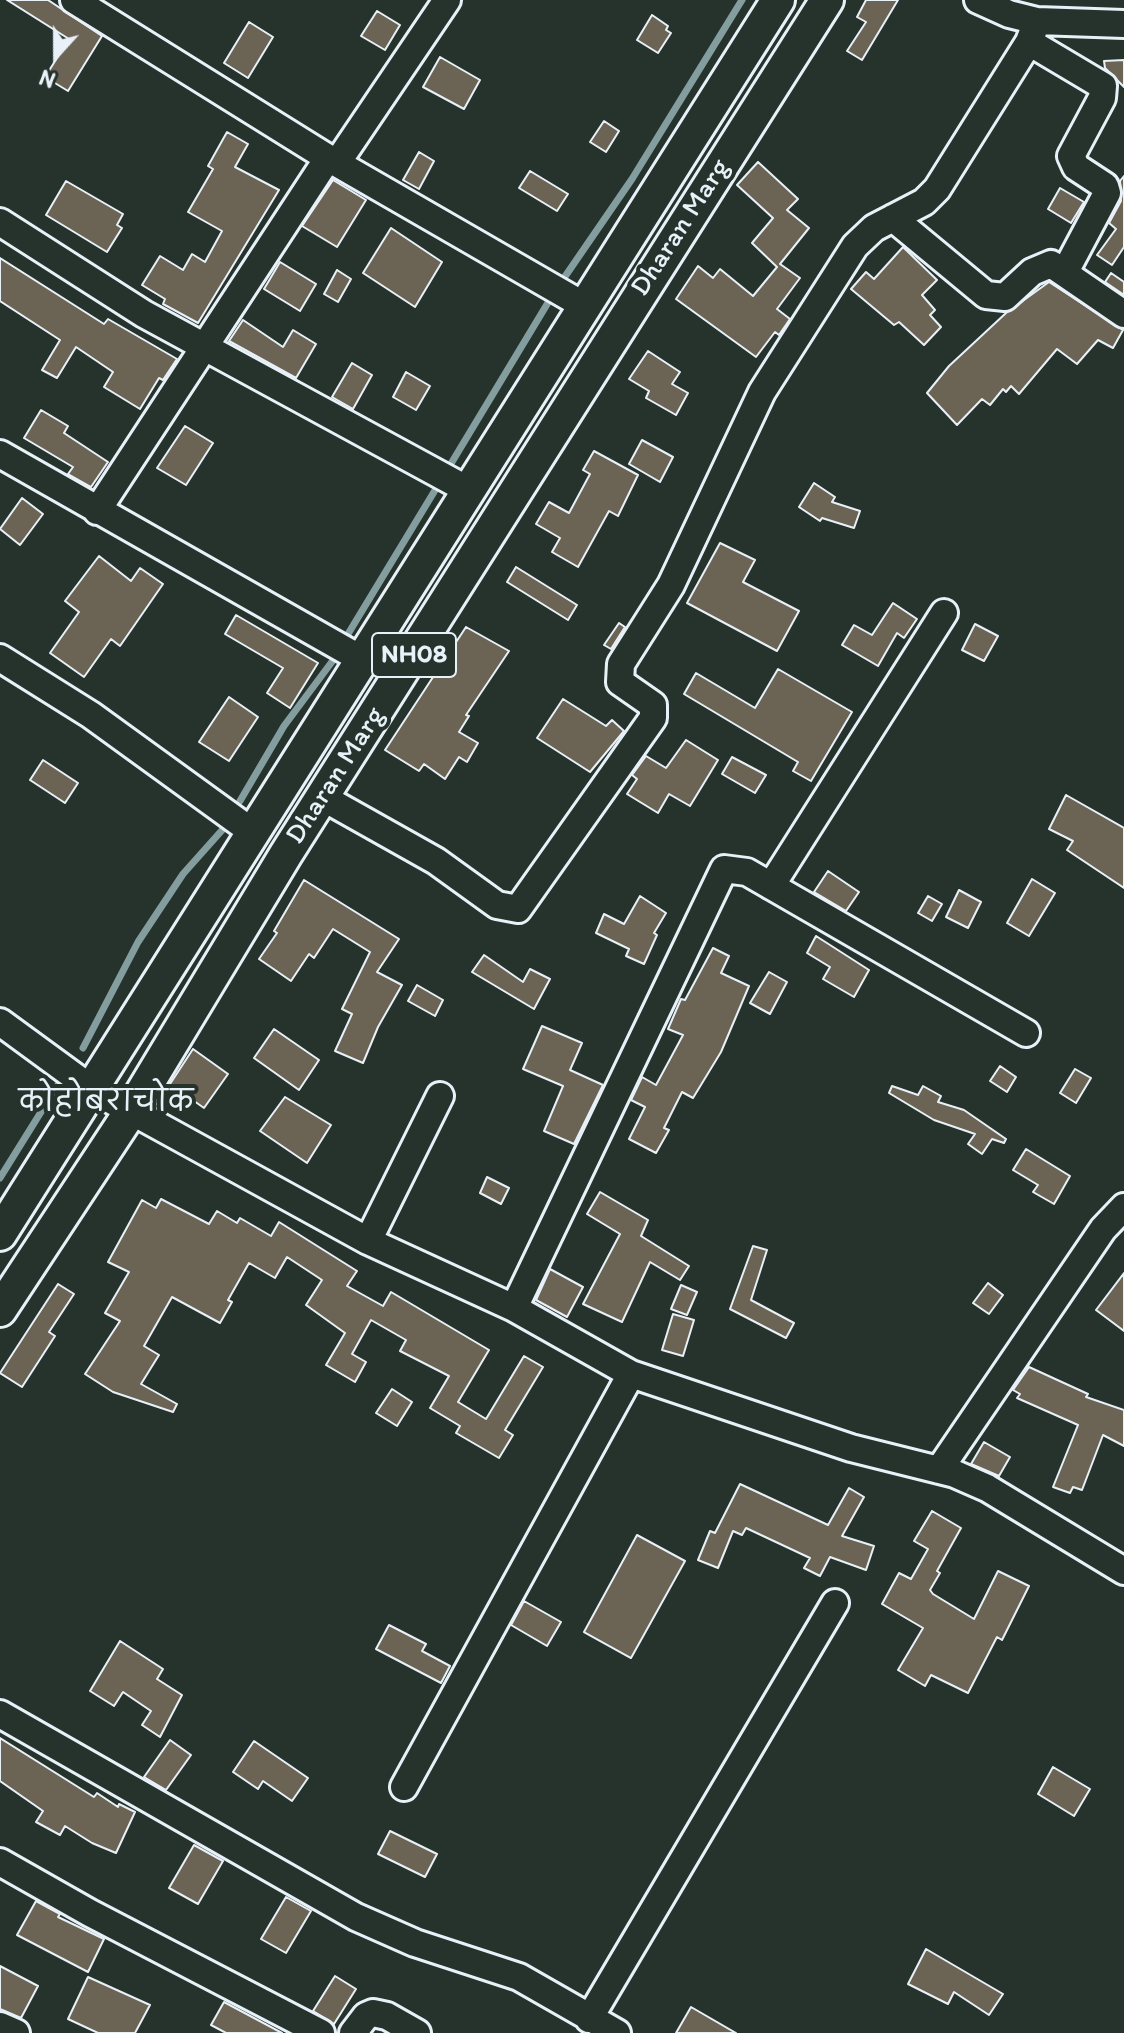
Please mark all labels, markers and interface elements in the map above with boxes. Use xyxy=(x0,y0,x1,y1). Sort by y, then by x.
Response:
north arrow xyxy=(16,16,96,96)
text: N xyxy=(35,64,59,94)
street label: Dharan Marg xyxy=(624,153,738,303)
road number: NH08 xyxy=(372,633,456,677)
street label: Dharan Marg xyxy=(279,701,393,851)
district label: कोहोबराचोक xyxy=(19,1085,193,1121)

